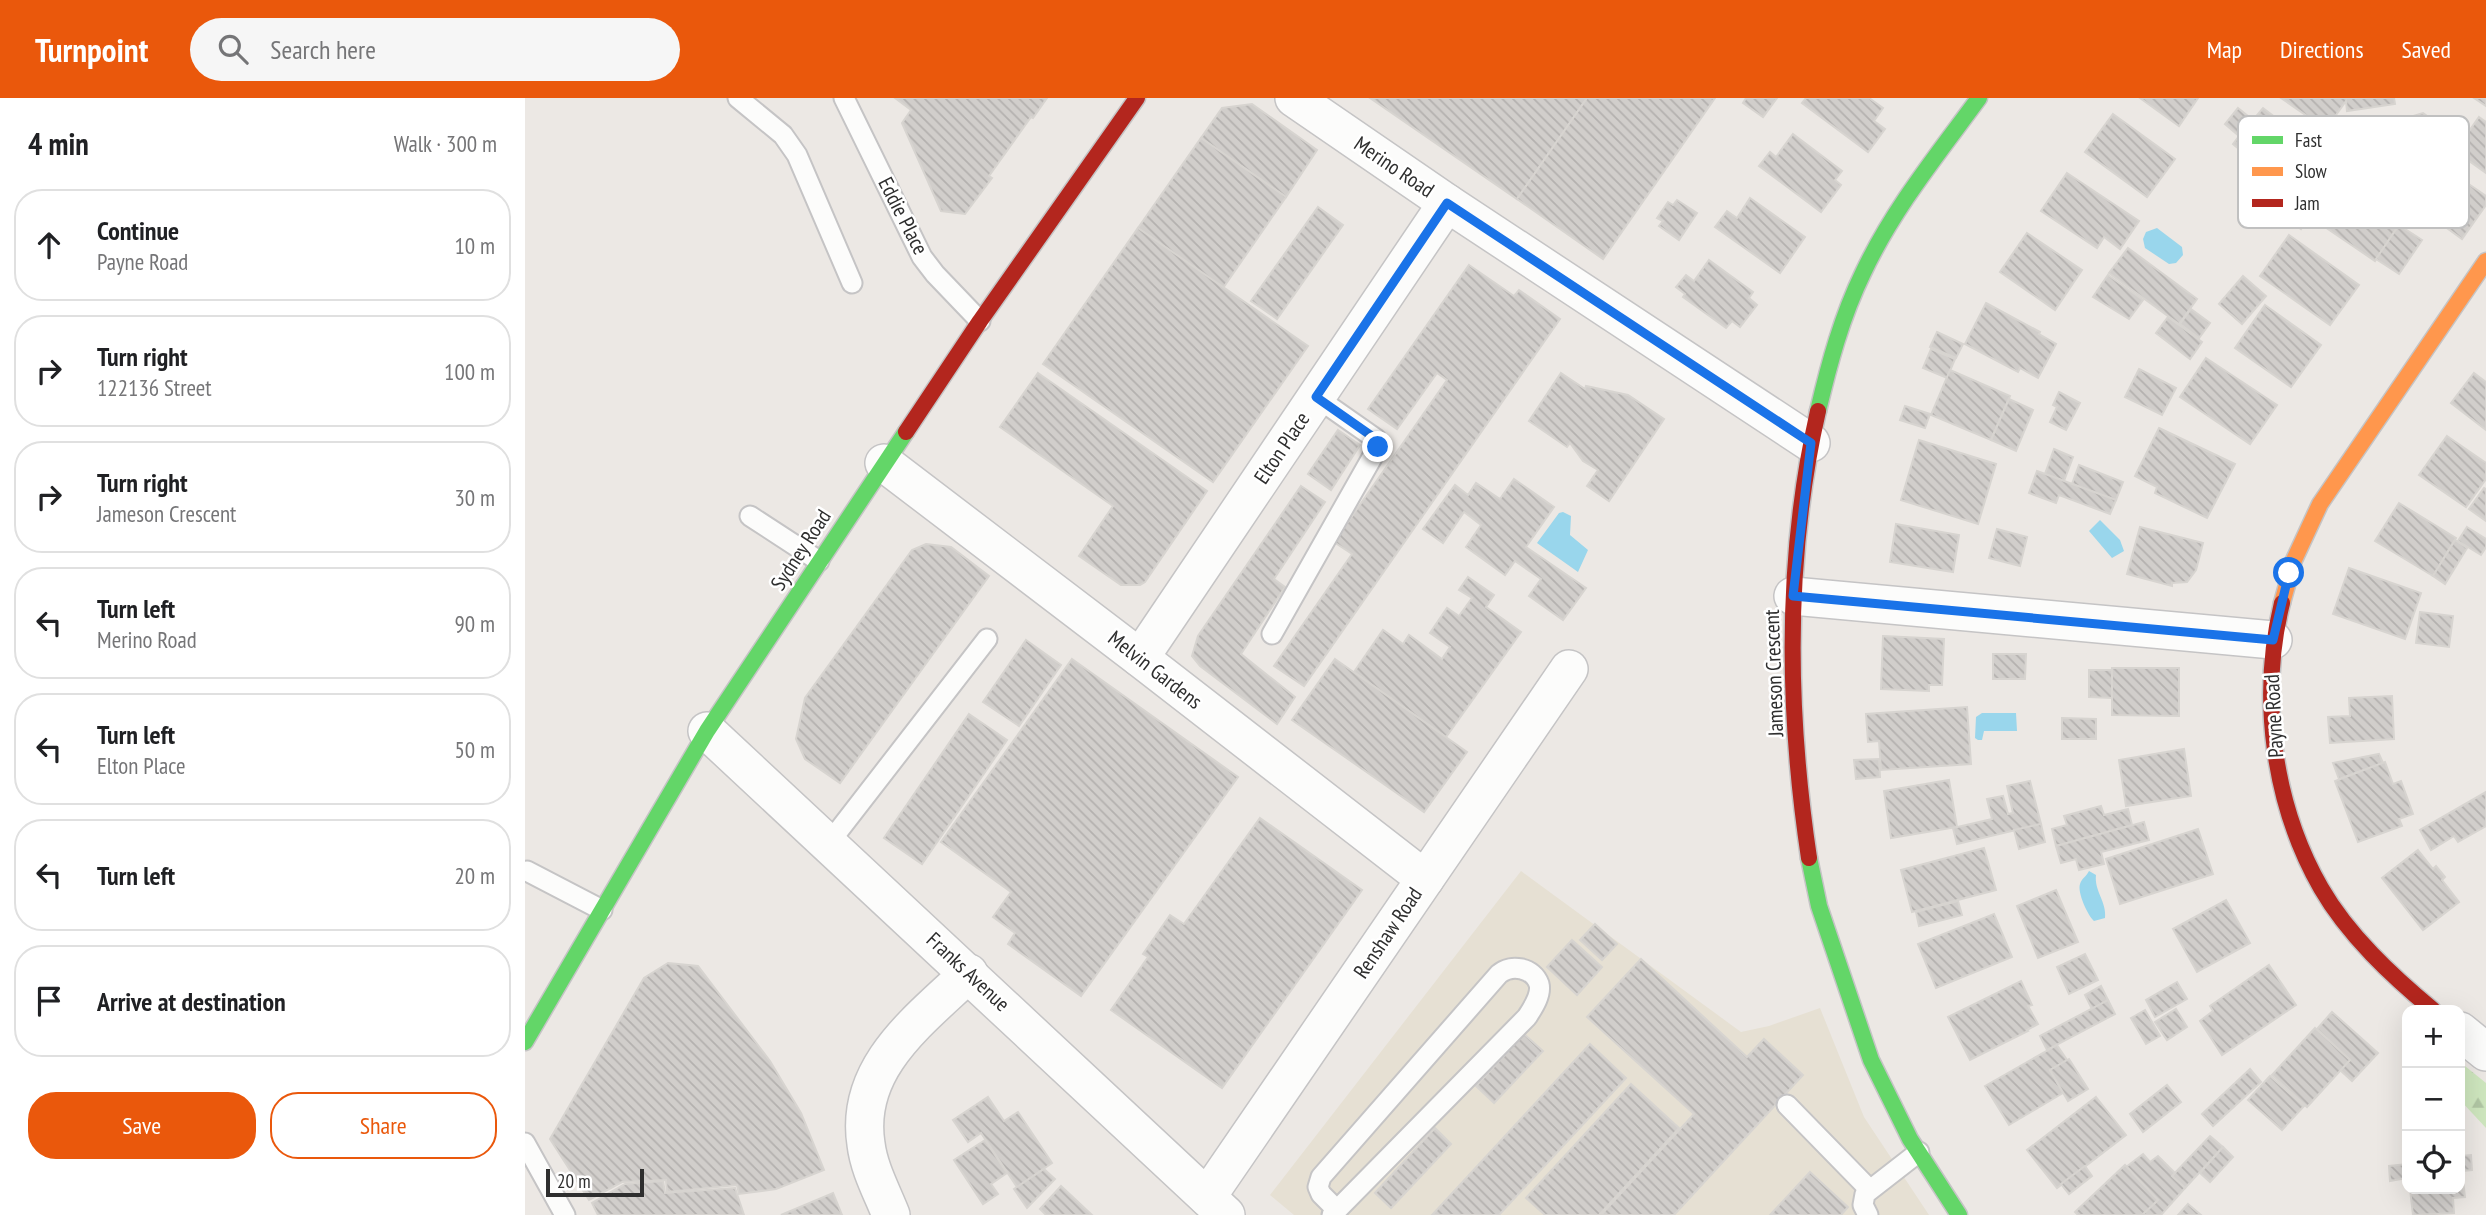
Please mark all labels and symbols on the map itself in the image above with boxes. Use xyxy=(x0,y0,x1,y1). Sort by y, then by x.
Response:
legend xyxy=(2238,116,2469,228)
text: Fast xyxy=(2295,128,2323,152)
street label: Merino Road xyxy=(1349,130,1440,203)
text: Slow xyxy=(2295,159,2328,183)
street label: Eddie Place xyxy=(872,172,934,259)
text: Jam xyxy=(2294,191,2320,215)
street label: Elton Place xyxy=(1248,407,1315,489)
route end xyxy=(1362,431,1393,462)
street label: Sydney Road xyxy=(764,504,837,595)
route start xyxy=(2273,557,2304,588)
street label: Jameson Crescent xyxy=(1758,609,1789,738)
street label: Melvin Gardens xyxy=(1103,625,1208,715)
street label: Payne Road xyxy=(2258,674,2289,758)
street label: Renshaw Road xyxy=(1347,882,1428,983)
street label: Franks Avenue xyxy=(921,926,1016,1017)
scale bar xyxy=(546,1166,644,1198)

